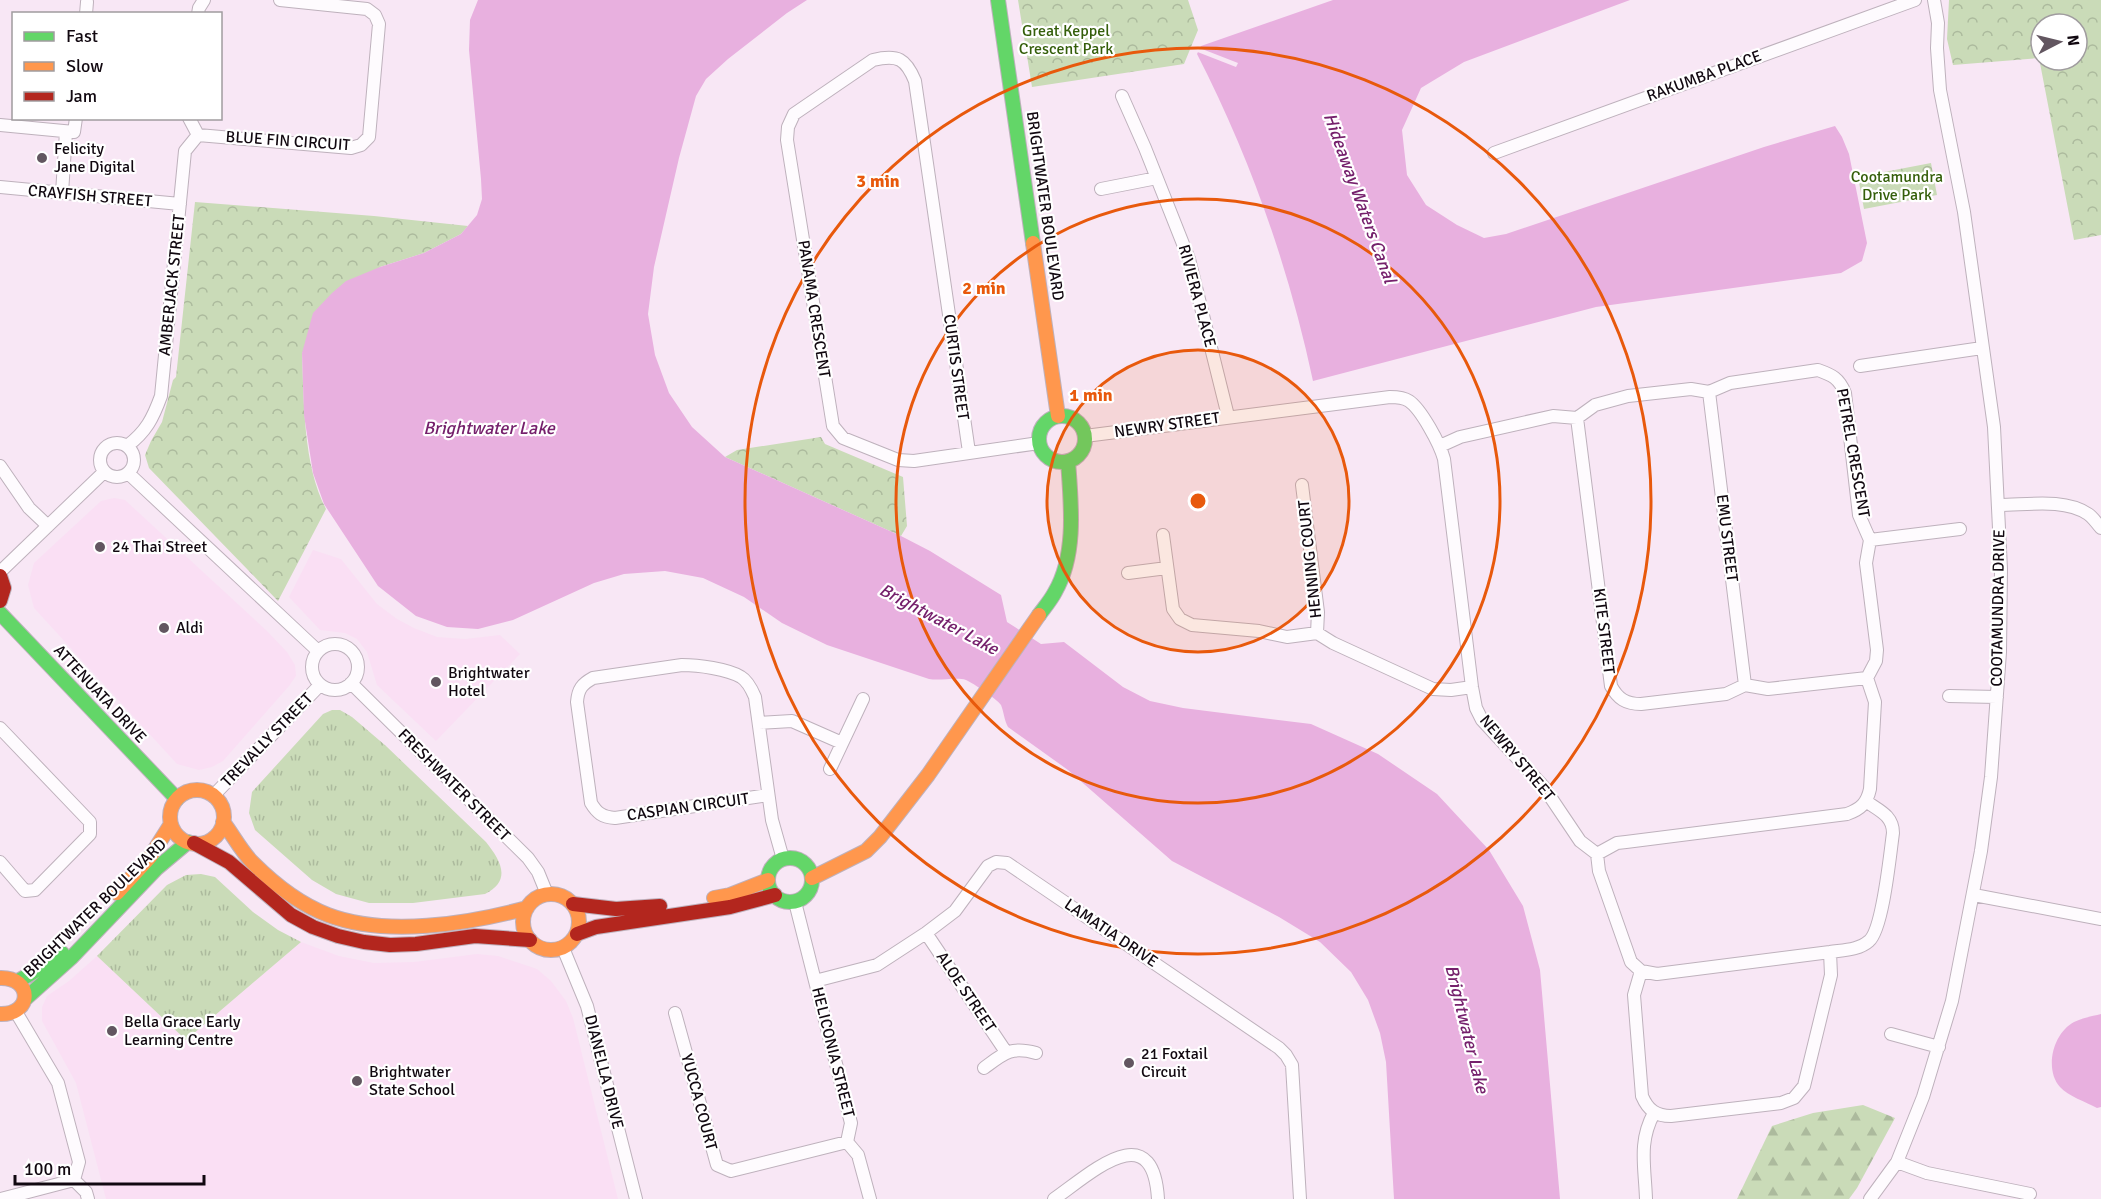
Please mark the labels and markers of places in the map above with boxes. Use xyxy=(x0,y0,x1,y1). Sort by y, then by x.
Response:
place label: Felicity Jane Digital xyxy=(54,139,135,177)
marker: Felicity Jane Digital xyxy=(35,151,49,165)
centre of rings xyxy=(1188,491,1208,511)
place label: 24 Thai Street xyxy=(112,537,207,557)
marker: 24 Thai Street xyxy=(93,540,107,554)
place label: Aldi xyxy=(176,618,203,638)
marker: Aldi xyxy=(157,621,171,635)
place label: Brightwater Hotel xyxy=(448,663,530,701)
marker: Brightwater Hotel xyxy=(429,675,443,689)
place label: Bella Grace Early Learning Centre xyxy=(124,1012,241,1050)
marker: Bella Grace Early Learning Centre xyxy=(105,1024,119,1038)
place label: 21 Foxtail Circuit xyxy=(1141,1044,1208,1082)
marker: 21 Foxtail Circuit xyxy=(1122,1056,1136,1070)
place label: Brightwater State School xyxy=(369,1062,455,1100)
marker: Brightwater State School xyxy=(350,1074,364,1088)

